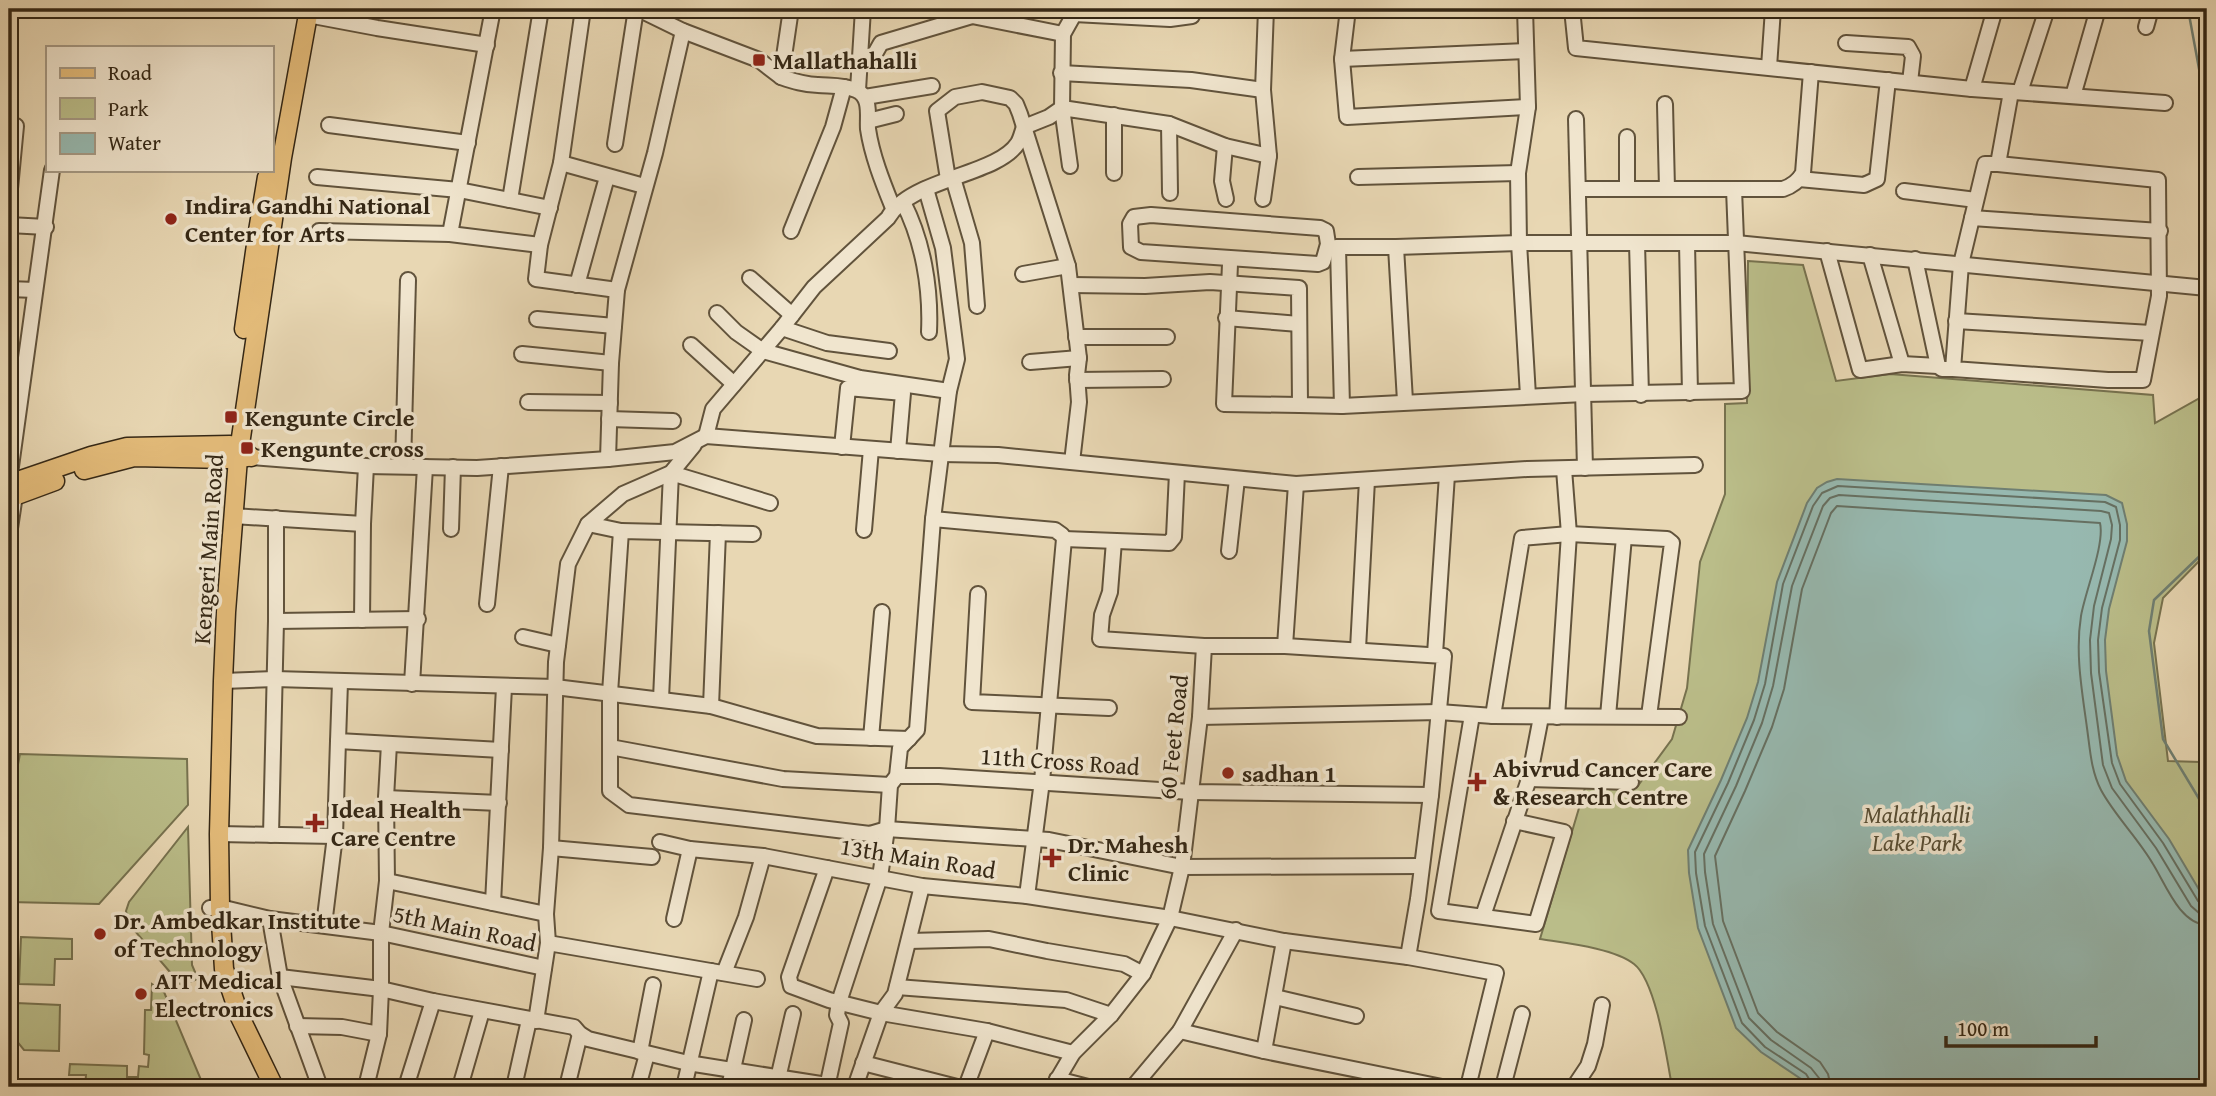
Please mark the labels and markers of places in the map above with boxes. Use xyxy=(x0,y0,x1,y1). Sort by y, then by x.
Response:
place label: Mallathahalli xyxy=(773,43,918,78)
marker: Mallathahalli xyxy=(751,52,767,68)
place label: Indira Gandhi National Center for Arts xyxy=(185,188,431,251)
marker: Indira Gandhi National Center for Arts xyxy=(163,211,179,227)
place label: Kengunte Circle xyxy=(245,400,415,435)
marker: Kengunte Circle xyxy=(223,409,239,425)
place label: Kengunte cross xyxy=(261,431,424,466)
marker: Kengunte cross xyxy=(239,440,255,456)
place label: Abivrud Cancer Care & Research Centre xyxy=(1493,751,1713,814)
place label: sadhan 1 xyxy=(1242,756,1337,791)
marker: sadhan 1 xyxy=(1220,765,1236,781)
marker: Abivrud Cancer Care & Research Centre xyxy=(1467,772,1487,792)
place label: Ideal Health Care Centre xyxy=(331,792,461,855)
marker: Ideal Health Care Centre xyxy=(305,813,325,833)
place label: Dr. Mahesh Clinic xyxy=(1068,827,1188,890)
marker: Dr. Mahesh Clinic xyxy=(1042,848,1062,868)
place label: Dr. Ambedkar Institute of Technology xyxy=(114,903,361,966)
marker: Dr. Ambedkar Institute of Technology xyxy=(92,926,108,942)
place label: AIT Medical Electronics xyxy=(155,963,283,1026)
marker: AIT Medical Electronics xyxy=(133,986,149,1002)

